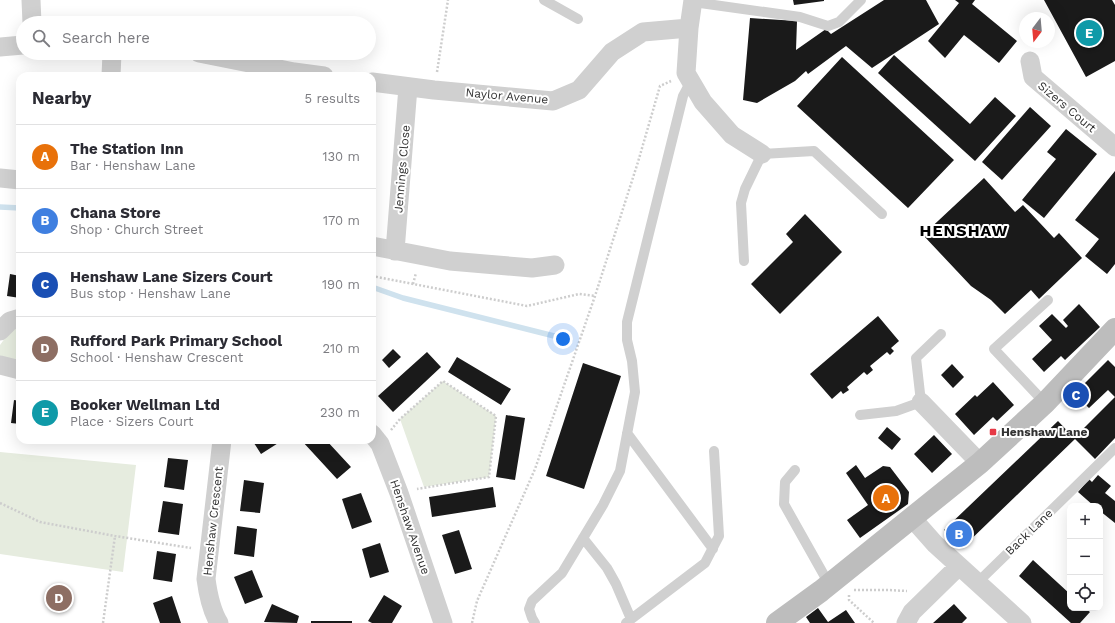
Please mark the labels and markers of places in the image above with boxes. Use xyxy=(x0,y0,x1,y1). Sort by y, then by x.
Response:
pin: E xyxy=(1076,18,1102,48)
pin: C xyxy=(1063,380,1089,410)
place label: Henshaw Lane xyxy=(1001,425,1087,439)
marker: Henshaw Lane xyxy=(988,427,998,437)
pin: A xyxy=(873,483,899,513)
pin: B xyxy=(946,519,972,549)
pin: D xyxy=(46,583,72,613)

